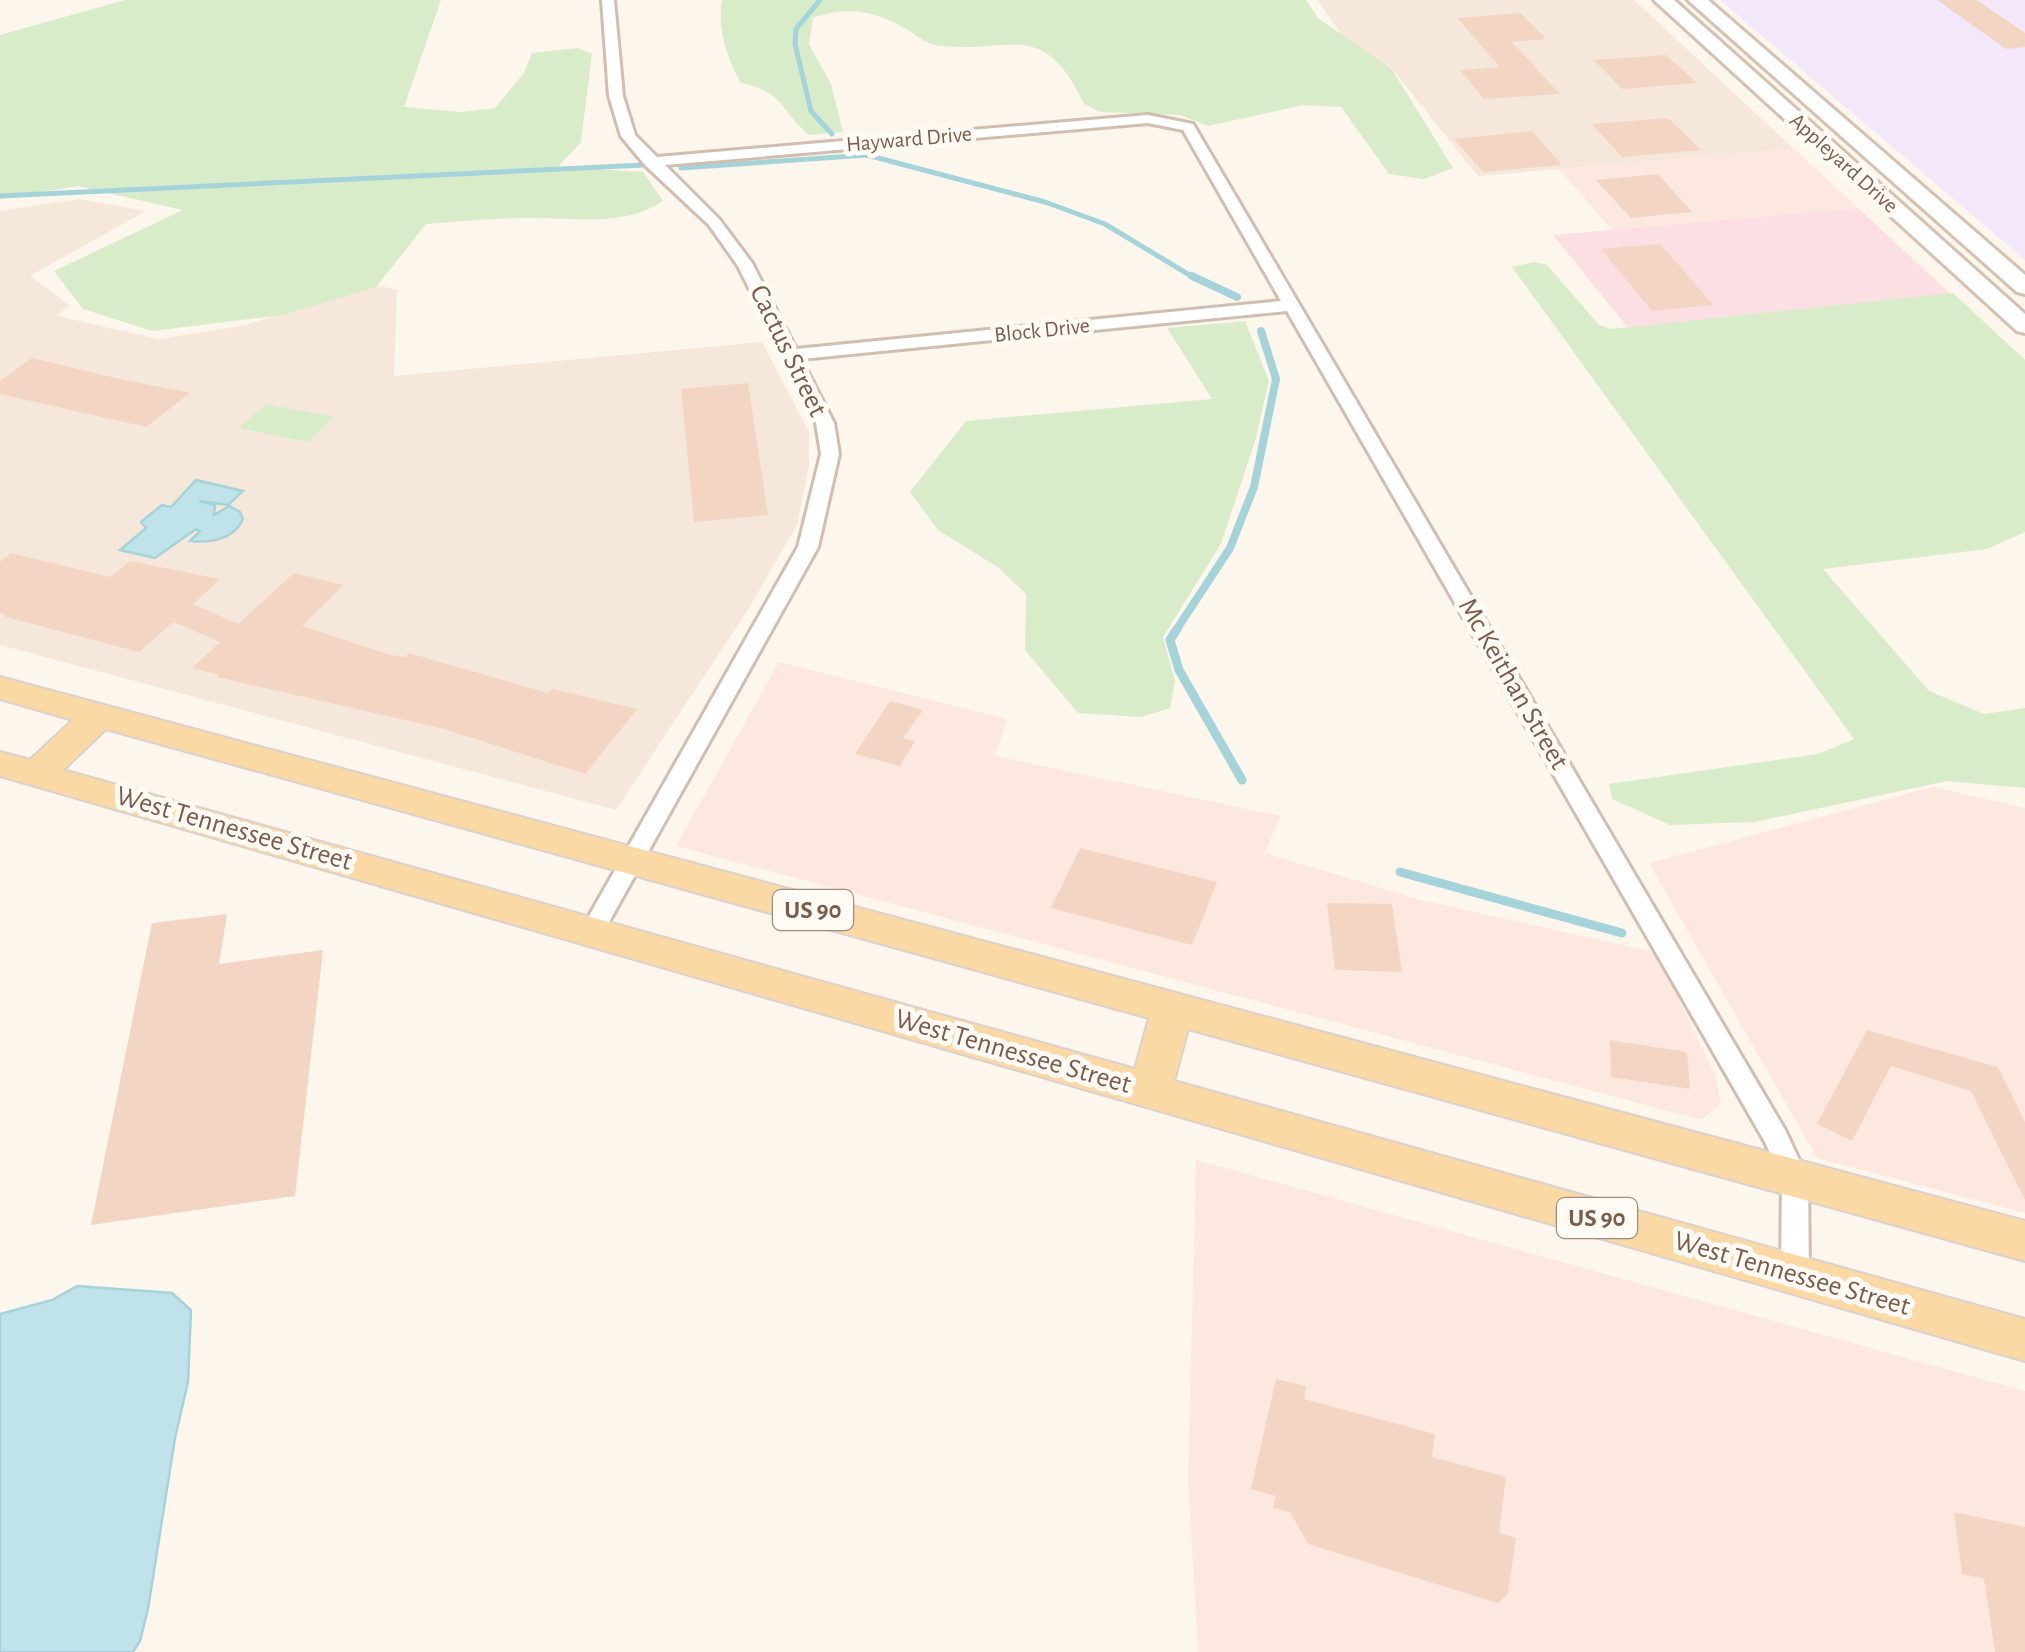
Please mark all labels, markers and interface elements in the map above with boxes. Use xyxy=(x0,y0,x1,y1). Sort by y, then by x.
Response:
street label: Appleyard Drive xyxy=(1786,109,1902,217)
street label: Hayward Drive xyxy=(845,123,973,155)
street label: Cactus Street xyxy=(744,281,832,421)
street label: Block Drive xyxy=(993,314,1091,346)
street label: Mc Keithan Street xyxy=(1453,594,1573,774)
street label: West Tennessee Street xyxy=(113,782,355,876)
road number: US 90 xyxy=(773,890,853,930)
street label: West Tennessee Street xyxy=(892,1005,1134,1099)
road number: US 90 xyxy=(1557,1198,1637,1238)
street label: West Tennessee Street xyxy=(1671,1227,1913,1321)

